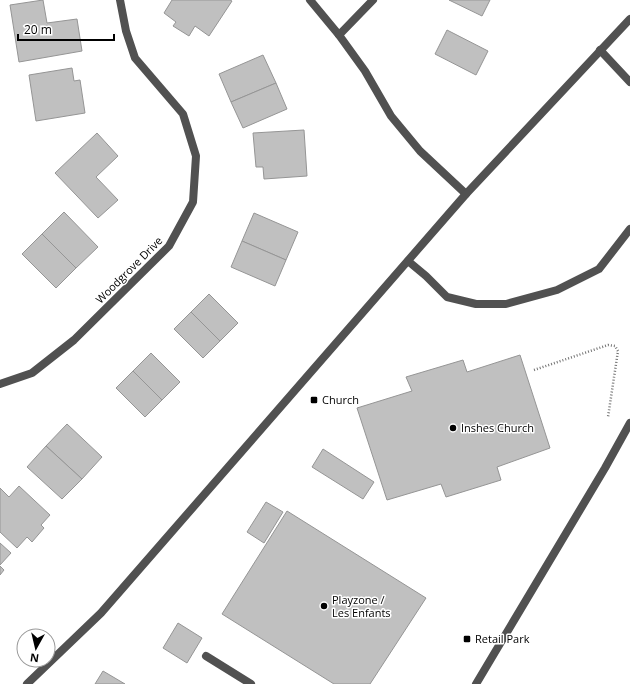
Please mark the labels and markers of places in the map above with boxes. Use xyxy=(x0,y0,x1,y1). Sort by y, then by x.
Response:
place label: Church xyxy=(322,392,359,407)
marker: Church xyxy=(309,395,319,405)
place label: Inshes Church xyxy=(461,420,534,435)
marker: Inshes Church xyxy=(448,423,458,433)
place label: Playzone / Les Enfants xyxy=(332,592,391,620)
marker: Playzone / Les Enfants xyxy=(319,601,329,611)
place label: Retail Park xyxy=(475,631,530,646)
marker: Retail Park xyxy=(462,634,472,644)

